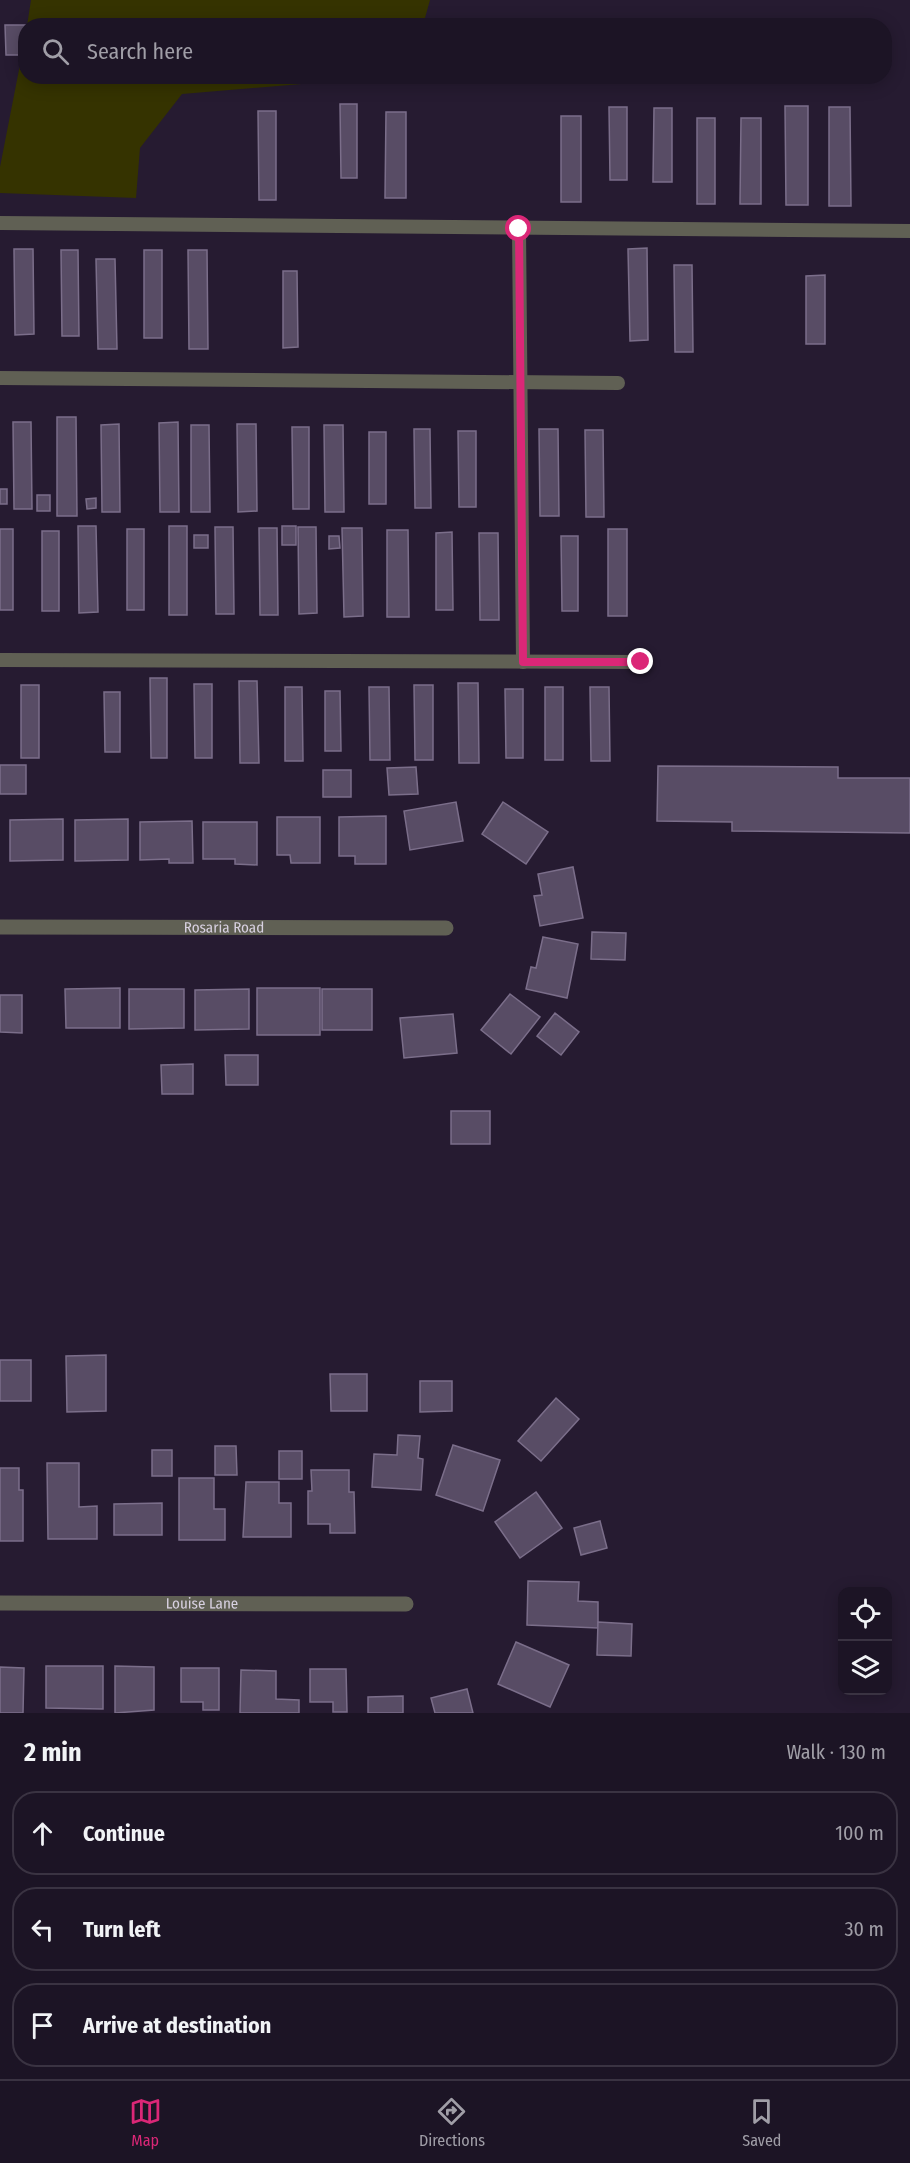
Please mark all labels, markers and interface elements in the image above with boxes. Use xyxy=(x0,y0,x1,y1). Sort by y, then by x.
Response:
search box xyxy=(18,18,892,84)
icon: search xyxy=(39,35,72,68)
text: Search here xyxy=(87,38,193,65)
route start xyxy=(505,215,531,241)
route end xyxy=(627,648,653,674)
street label: Rosaria Road xyxy=(184,918,264,937)
map controls xyxy=(838,1587,892,1695)
button: locate xyxy=(838,1587,892,1641)
street label: Louise Lane xyxy=(166,1594,238,1613)
button: layers xyxy=(838,1641,892,1695)
text: 2 min xyxy=(24,1737,82,1768)
text: Walk · 130 m xyxy=(786,1740,886,1764)
icon: ahead xyxy=(26,1817,59,1850)
text: Continue xyxy=(83,1820,165,1847)
text: 100 m xyxy=(835,1821,884,1845)
icon: left xyxy=(26,1913,59,1946)
text: Turn left xyxy=(83,1916,161,1943)
text: 30 m xyxy=(844,1917,884,1941)
icon: arrive xyxy=(26,2009,59,2042)
text: Arrive at destination xyxy=(83,2012,271,2039)
tab: Map xyxy=(129,2095,162,2150)
tab: Directions xyxy=(419,2095,485,2150)
tab: Saved xyxy=(742,2095,781,2150)

